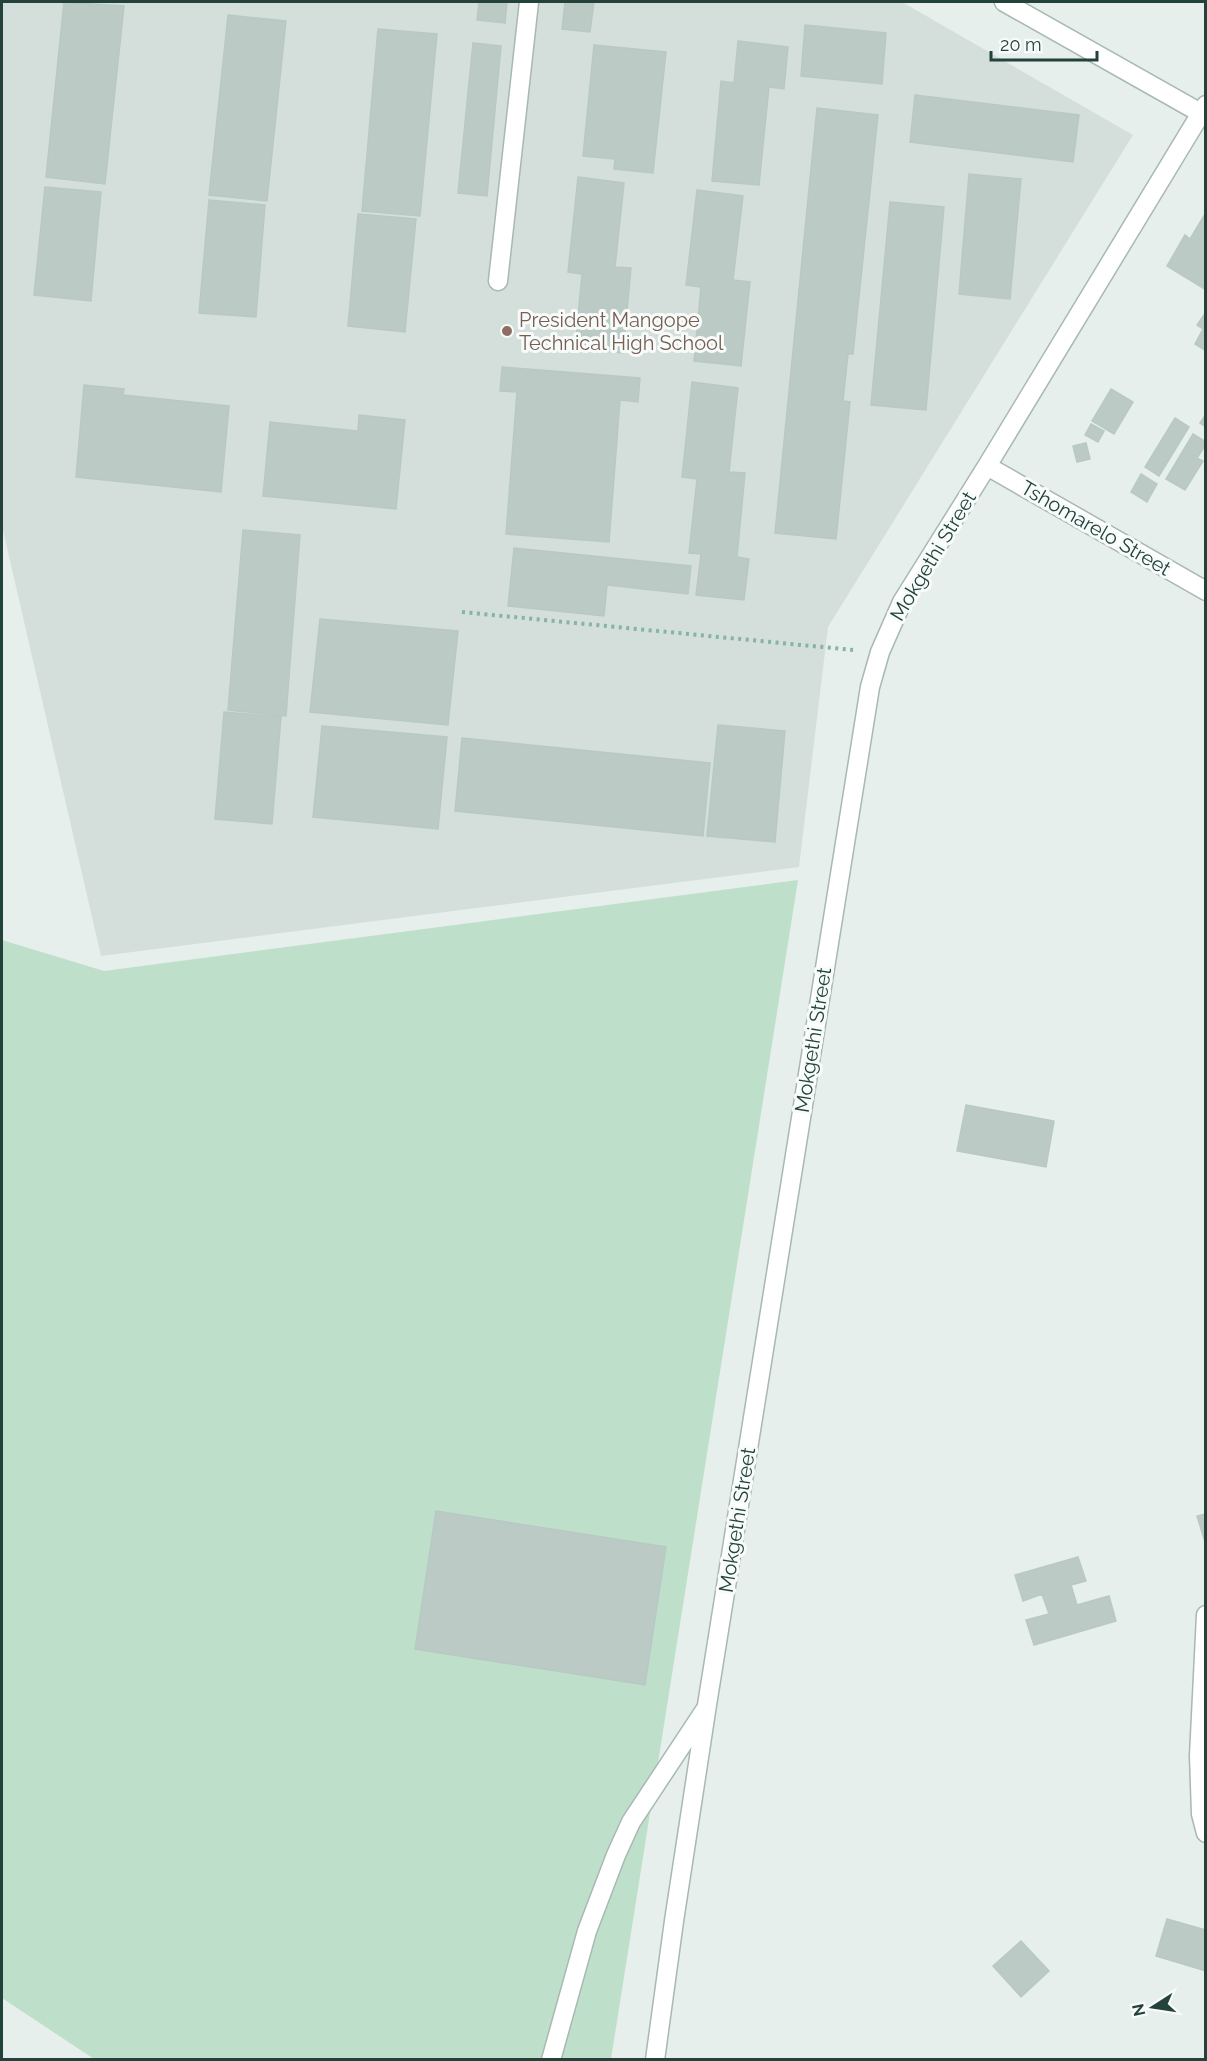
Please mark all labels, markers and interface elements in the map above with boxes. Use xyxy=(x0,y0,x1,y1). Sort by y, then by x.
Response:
scale bar xyxy=(991,24,1098,62)
text: 20 m xyxy=(1000,34,1042,55)
place label: President Mangope Technical High School xyxy=(519,308,724,355)
marker: President Mangope Technical High School xyxy=(500,324,514,338)
street label: Tshomarelo Street xyxy=(1017,475,1175,581)
street label: Mokgethi Street xyxy=(885,487,981,625)
street label: Mokgethi Street xyxy=(790,965,836,1114)
street label: Mokgethi Street xyxy=(714,1445,760,1594)
north arrow xyxy=(1123,1977,1183,2037)
text: N xyxy=(1128,2002,1149,2018)

